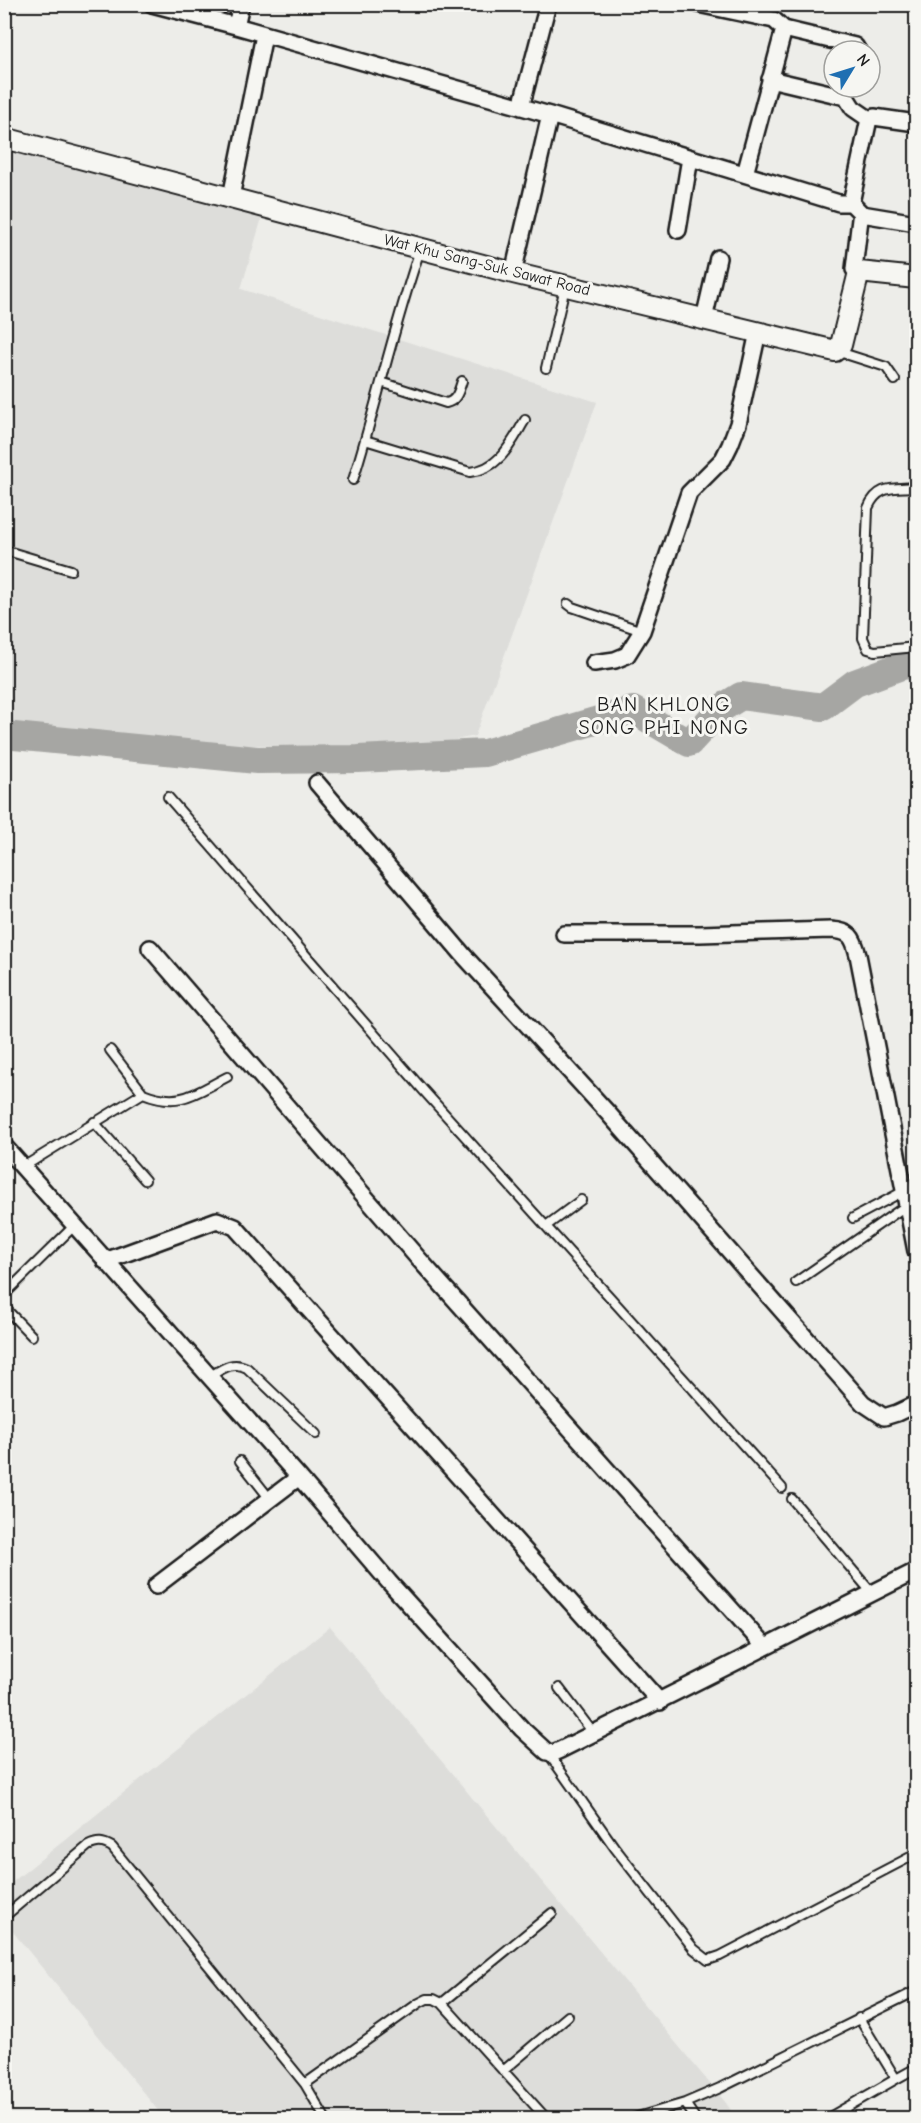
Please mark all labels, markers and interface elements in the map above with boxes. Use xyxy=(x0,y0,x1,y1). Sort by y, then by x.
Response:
north arrow xyxy=(822,39,882,99)
text: N xyxy=(853,51,873,70)
street label: Wat Khu Sang-Suk Sawat Road xyxy=(382,231,592,299)
district label: BAN KHLONG SONG PHI NONG xyxy=(578,693,750,739)

